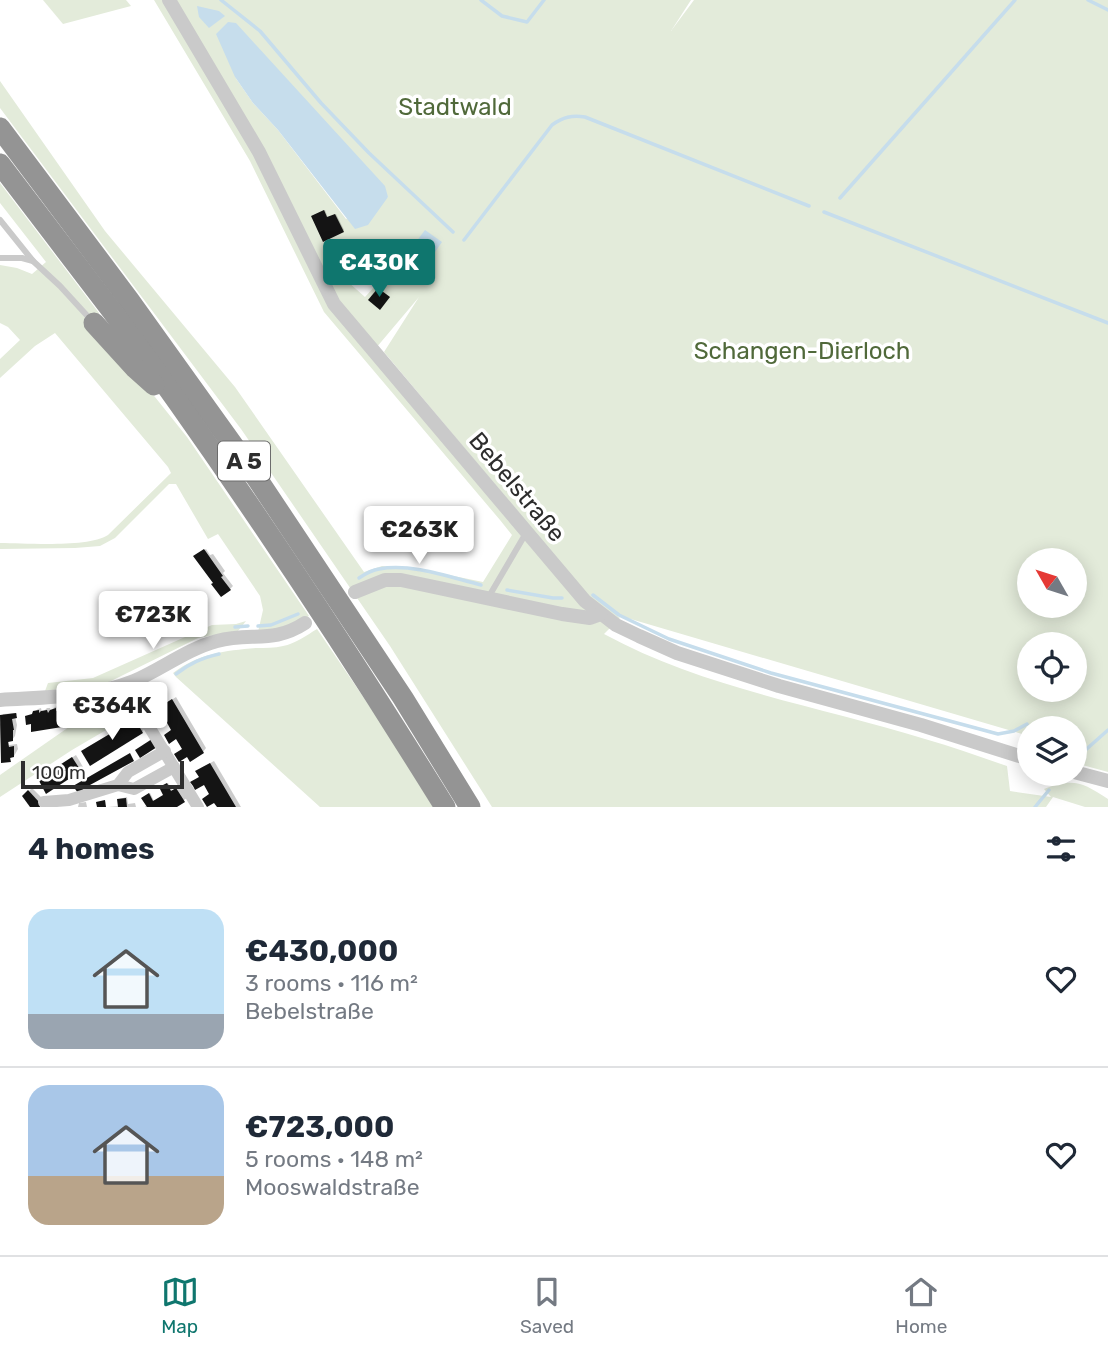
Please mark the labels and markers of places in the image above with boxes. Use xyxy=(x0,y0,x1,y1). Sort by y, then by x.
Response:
pin: €430K xyxy=(330,240,428,299)
pin: €263K xyxy=(370,506,468,566)
pin: €723K xyxy=(104,592,202,651)
pin: €364K xyxy=(63,682,161,742)

